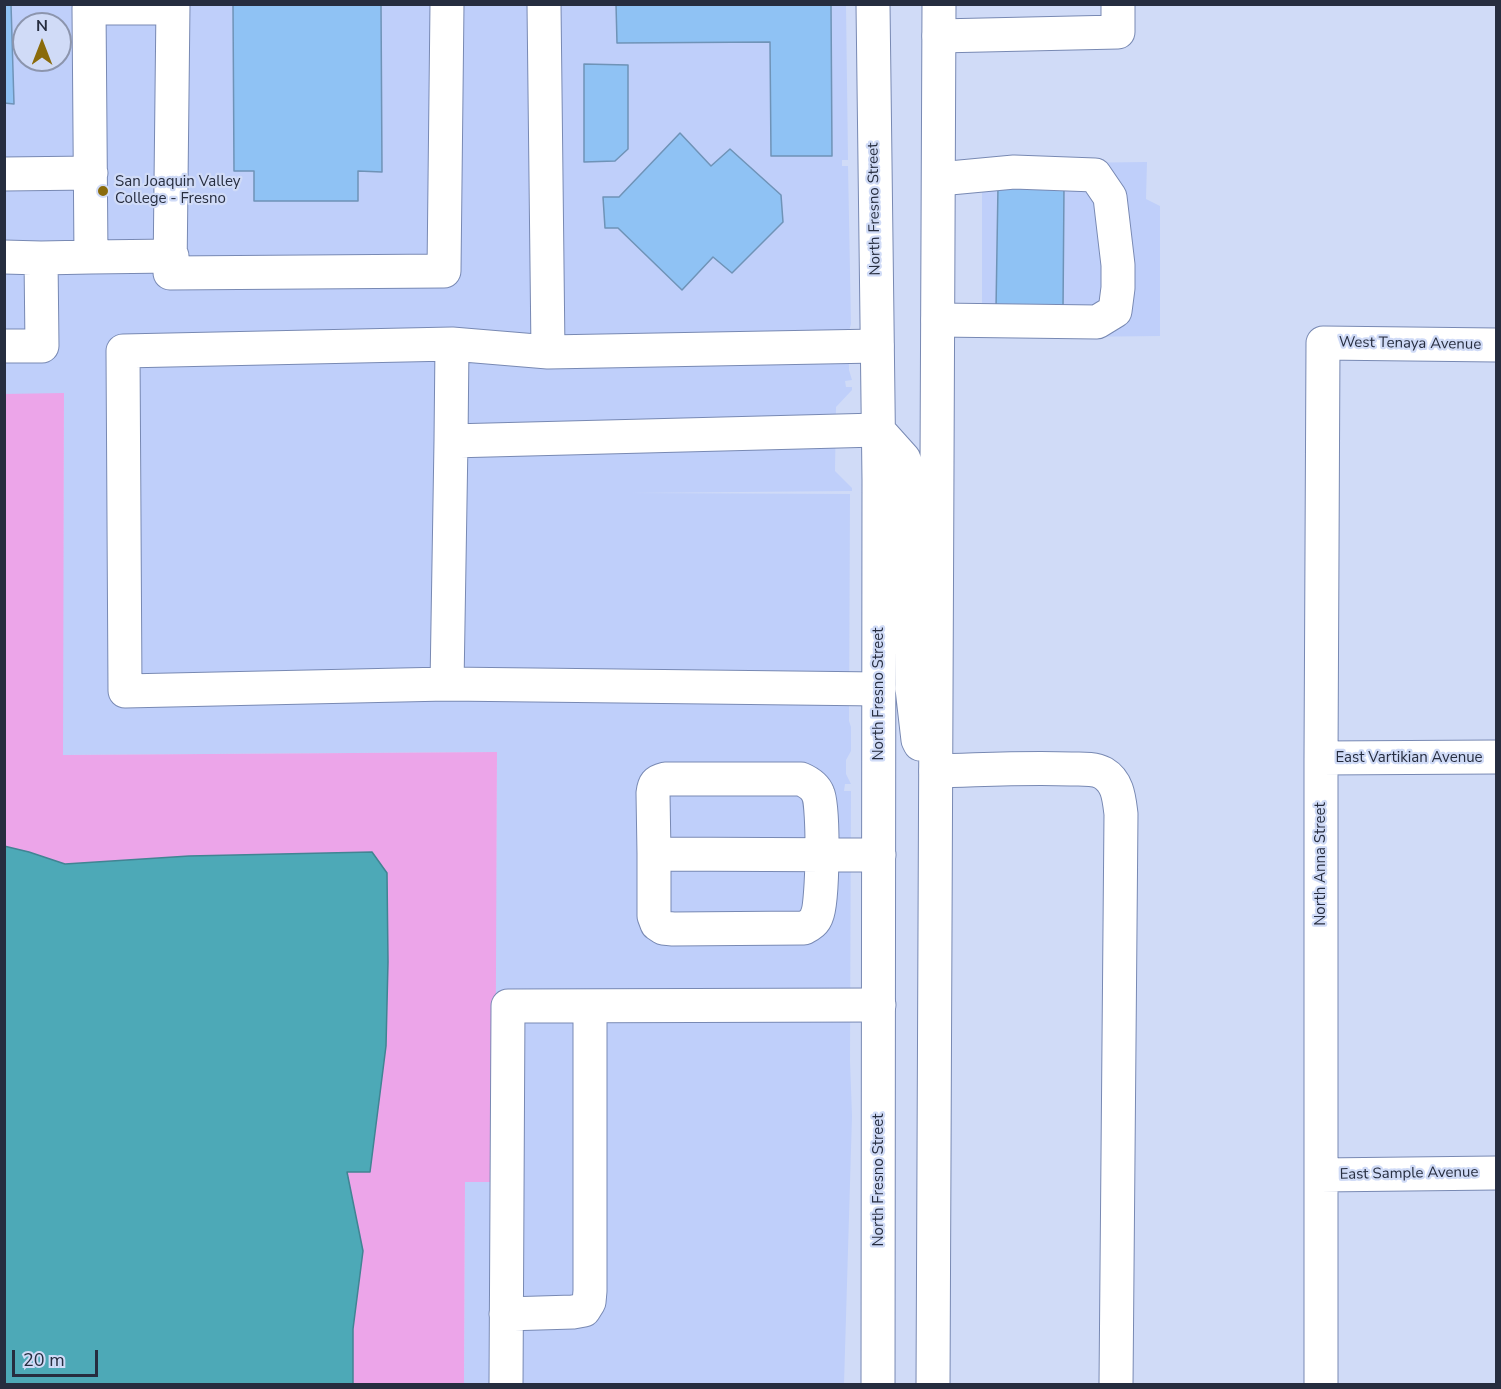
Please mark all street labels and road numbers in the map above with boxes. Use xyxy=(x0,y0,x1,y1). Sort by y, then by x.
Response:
street label: North Fresno Street xyxy=(865,142,885,276)
street label: West Tenaya Avenue xyxy=(1339,334,1481,354)
street label: North Fresno Street xyxy=(870,627,888,761)
street label: East Vartikian Avenue xyxy=(1335,749,1483,767)
street label: North Anna Street xyxy=(1312,802,1330,926)
street label: North Fresno Street xyxy=(870,1113,888,1247)
street label: East Sample Avenue xyxy=(1339,1164,1479,1184)

